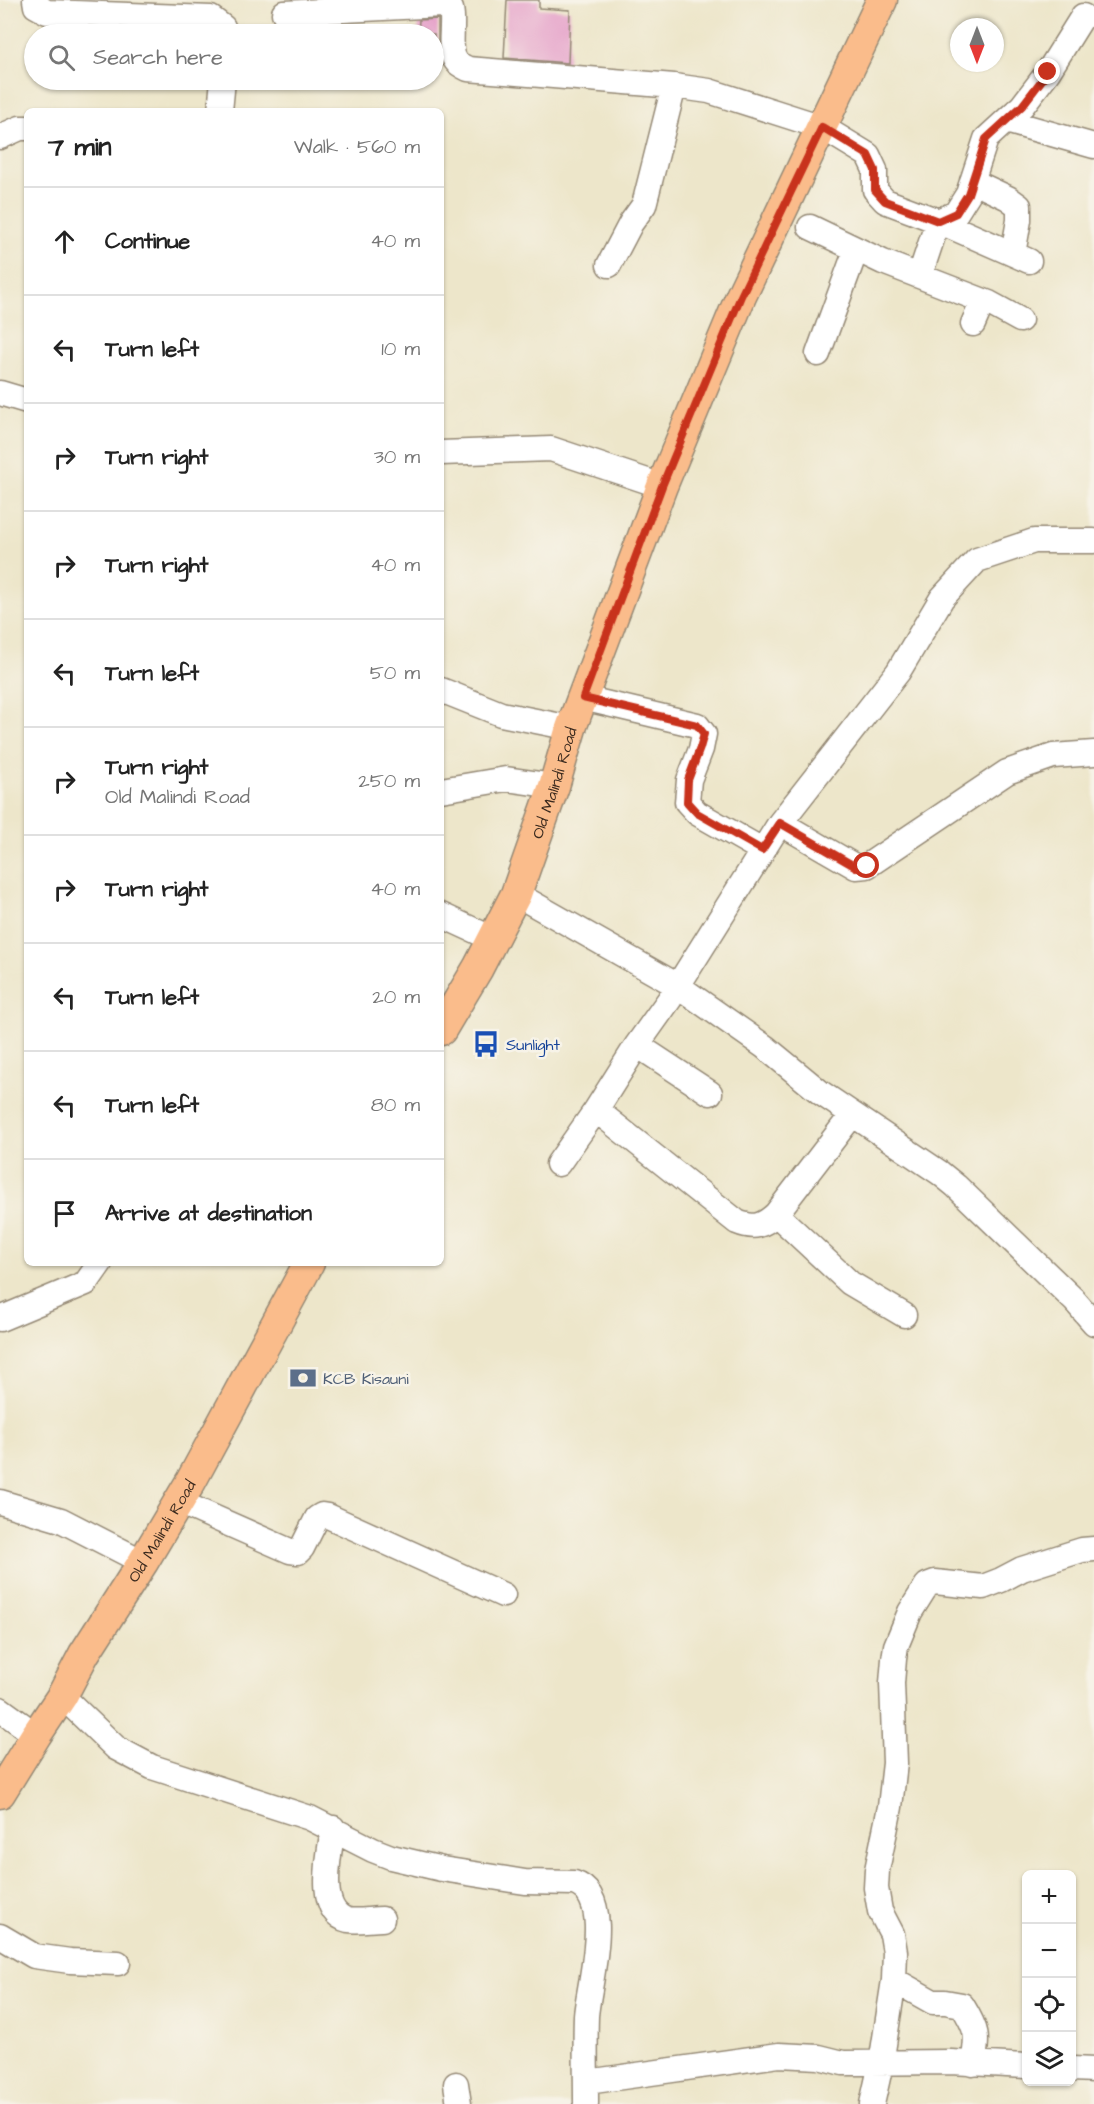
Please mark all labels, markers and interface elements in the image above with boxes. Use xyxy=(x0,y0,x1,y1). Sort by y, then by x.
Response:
north arrow xyxy=(950,18,1004,72)
search box xyxy=(24,24,444,90)
icon: search xyxy=(45,41,78,74)
text: Search here xyxy=(93,42,223,73)
route end xyxy=(1034,58,1060,84)
text: 7 min xyxy=(48,129,112,165)
text: Walk · 560 m xyxy=(294,133,420,161)
icon: ahead xyxy=(48,225,81,258)
text: Continue xyxy=(105,226,190,257)
text: 40 m xyxy=(370,227,420,255)
icon: left xyxy=(48,333,81,366)
text: Turn left xyxy=(105,334,199,365)
text: 10 m xyxy=(381,335,420,363)
icon: right xyxy=(48,441,81,474)
text: Turn right xyxy=(105,442,208,473)
text: 30 m xyxy=(374,443,420,471)
icon: right xyxy=(48,549,81,582)
text: Turn right xyxy=(105,550,208,581)
text: 40 m xyxy=(370,551,420,579)
icon: left xyxy=(48,657,81,690)
text: Turn left xyxy=(105,658,199,689)
text: 50 m xyxy=(370,659,420,687)
street label: Old Malindi Road xyxy=(526,725,583,842)
text: Turn right xyxy=(105,752,208,783)
icon: right xyxy=(48,765,81,798)
text: 250 m xyxy=(358,767,420,795)
text: Old Malindi Road xyxy=(105,783,250,811)
route start xyxy=(853,852,879,878)
icon: right xyxy=(48,873,81,906)
text: Turn right xyxy=(105,874,208,905)
text: 40 m xyxy=(370,875,420,903)
icon: left xyxy=(48,981,81,1014)
text: Turn left xyxy=(105,982,199,1013)
text: 20 m xyxy=(372,983,420,1011)
bus stop icon: Sunlight xyxy=(471,1029,501,1059)
place label: Sunlight xyxy=(506,1034,561,1057)
icon: left xyxy=(48,1089,81,1122)
text: Turn left xyxy=(105,1090,199,1121)
text: 80 m xyxy=(371,1091,420,1119)
icon: arrive xyxy=(48,1197,81,1230)
text: Arrive at destination xyxy=(105,1198,312,1229)
bank icon: KCB Kisauni xyxy=(288,1363,318,1393)
place label: KCB Kisauni xyxy=(323,1368,409,1390)
street label: Old Malindi Road xyxy=(123,1476,201,1587)
map controls xyxy=(1022,1870,1076,2086)
button: + xyxy=(1022,1870,1076,1924)
button: − xyxy=(1022,1924,1076,1978)
button: locate xyxy=(1022,1978,1076,2032)
button: layers xyxy=(1022,2032,1076,2086)

